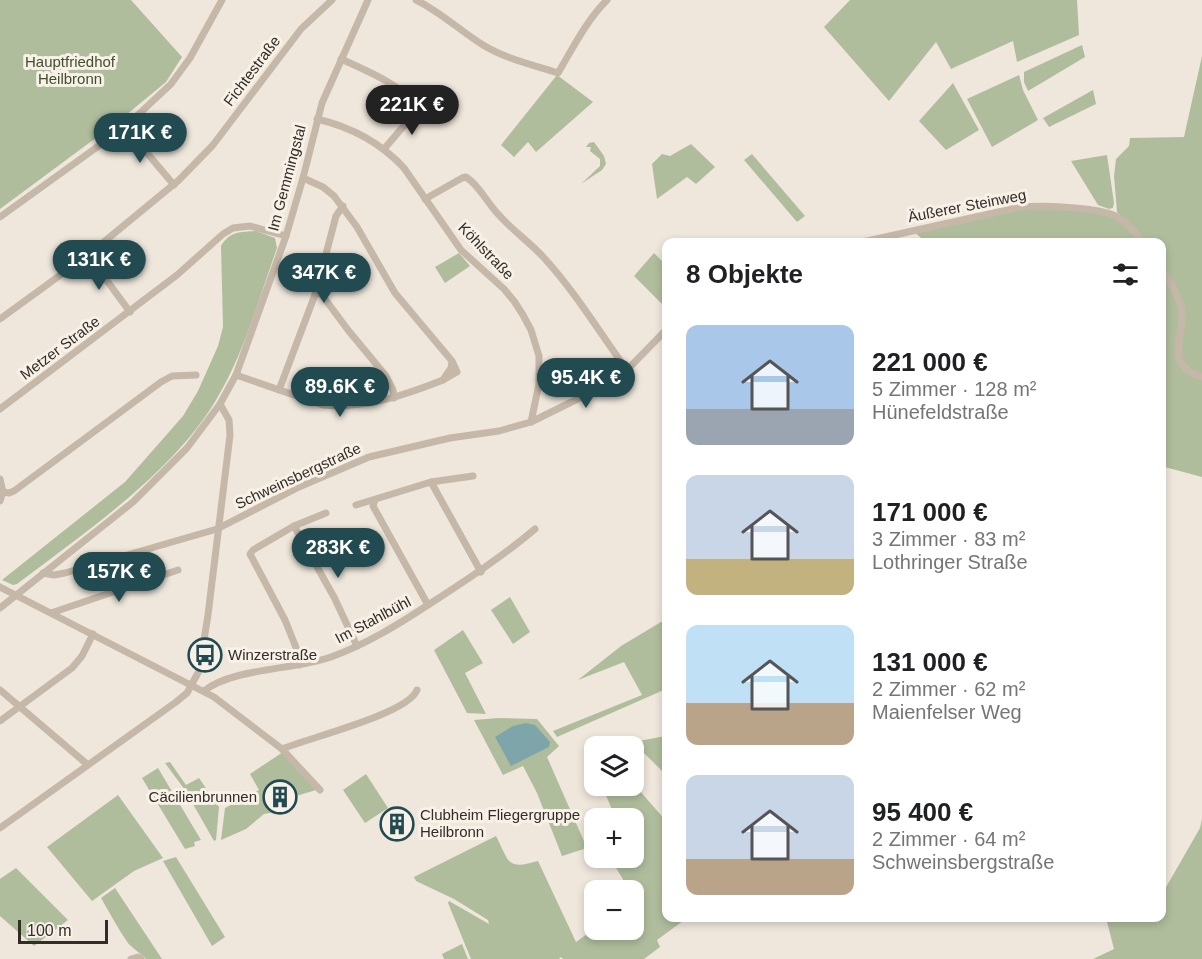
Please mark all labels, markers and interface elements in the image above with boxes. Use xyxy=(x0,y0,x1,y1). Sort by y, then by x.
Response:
street label: Fichtestraße xyxy=(220,32,283,109)
park label: Hauptfriedhof Heilbronn xyxy=(25,53,116,87)
pin: 221K € xyxy=(363,85,461,136)
text: 221K € xyxy=(380,93,444,115)
pin: 171K € xyxy=(91,113,189,164)
text: 171K € xyxy=(108,121,172,143)
street label: Im Gemmingstal xyxy=(264,123,309,233)
street label: Äußerer Steinweg xyxy=(906,186,1027,225)
street label: Köhlstraße xyxy=(455,219,518,283)
pin: 131K € xyxy=(50,240,148,291)
text: 131K € xyxy=(67,248,131,270)
pin: 347K € xyxy=(275,253,373,304)
icon: filters xyxy=(1109,258,1142,291)
text: 8 Objekte xyxy=(686,259,803,289)
text: 347K € xyxy=(292,261,356,283)
street label: Metzer Straße xyxy=(17,312,103,383)
text: 221 000 € xyxy=(872,347,988,377)
icon: home xyxy=(734,349,806,421)
pin: 95.4K € xyxy=(531,358,641,409)
text: 95.4K € xyxy=(551,366,621,388)
pin: 89.6K € xyxy=(285,367,395,418)
text: 89.6K € xyxy=(305,375,375,397)
text: 5 Zimmer · 128 m² xyxy=(872,378,1036,400)
text: Hünefeldstraße xyxy=(872,401,1009,423)
street label: Schweinsbergstraße xyxy=(232,439,363,512)
text: 171 000 € xyxy=(872,497,988,527)
icon: home xyxy=(734,499,806,571)
pin: 283K € xyxy=(289,528,387,579)
text: 3 Zimmer · 83 m² xyxy=(872,528,1025,550)
text: 283K € xyxy=(306,536,370,558)
text: Lothringer Straße xyxy=(872,551,1028,573)
pin: 157K € xyxy=(70,552,168,603)
text: 157K € xyxy=(87,560,151,582)
street label: Im Stahlbühl xyxy=(332,592,414,647)
bus stop icon: Winzerstraße xyxy=(187,637,223,673)
place label: Winzerstraße xyxy=(228,646,317,663)
text: 131 000 € xyxy=(872,647,988,677)
icon: home xyxy=(734,649,806,721)
text: 2 Zimmer · 62 m² xyxy=(872,678,1025,700)
text: Maienfelser Weg xyxy=(872,701,1022,723)
map controls xyxy=(584,736,644,940)
button: layers xyxy=(584,736,644,796)
building icon: Cäcilienbrunnen xyxy=(262,779,298,815)
place label: Cäcilienbrunnen xyxy=(149,788,257,805)
text: 95 400 € xyxy=(872,797,973,827)
icon: home xyxy=(734,799,806,871)
building icon: Clubheim Fliegergruppe Heilbronn xyxy=(379,806,415,842)
place label: Clubheim Fliegergruppe Heilbronn xyxy=(420,806,580,840)
button: + xyxy=(584,808,644,868)
text: 2 Zimmer · 64 m² xyxy=(872,828,1025,850)
text: Schweinsbergstraße xyxy=(872,851,1054,873)
button: − xyxy=(584,880,644,940)
scale bar xyxy=(18,917,108,944)
text: 100 m xyxy=(27,922,71,939)

